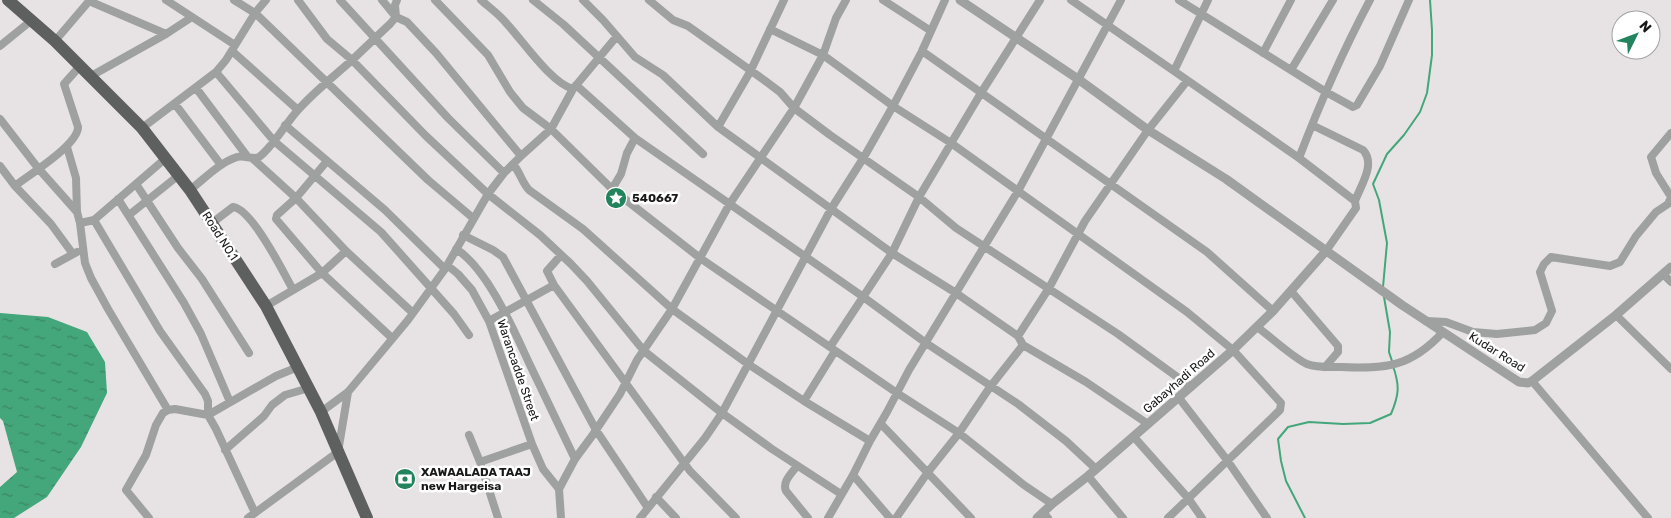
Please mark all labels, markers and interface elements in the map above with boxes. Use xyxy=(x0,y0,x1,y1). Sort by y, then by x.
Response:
north arrow xyxy=(1611,10,1661,60)
text: N xyxy=(1636,17,1655,36)
place icon: 540667 xyxy=(604,186,628,210)
place label: 540667 xyxy=(632,191,678,205)
street label: Road NO.1 xyxy=(199,209,241,263)
street label: Warancadde Street xyxy=(494,318,542,423)
street label: Kudar Road xyxy=(1466,329,1528,375)
street label: Gabayhadi Road xyxy=(1140,346,1218,416)
place label: XAWAALADA TAAJ new Hargeisa xyxy=(421,465,531,493)
bank icon: XAWAALADA TAAJ new Hargeisa xyxy=(393,467,417,491)

